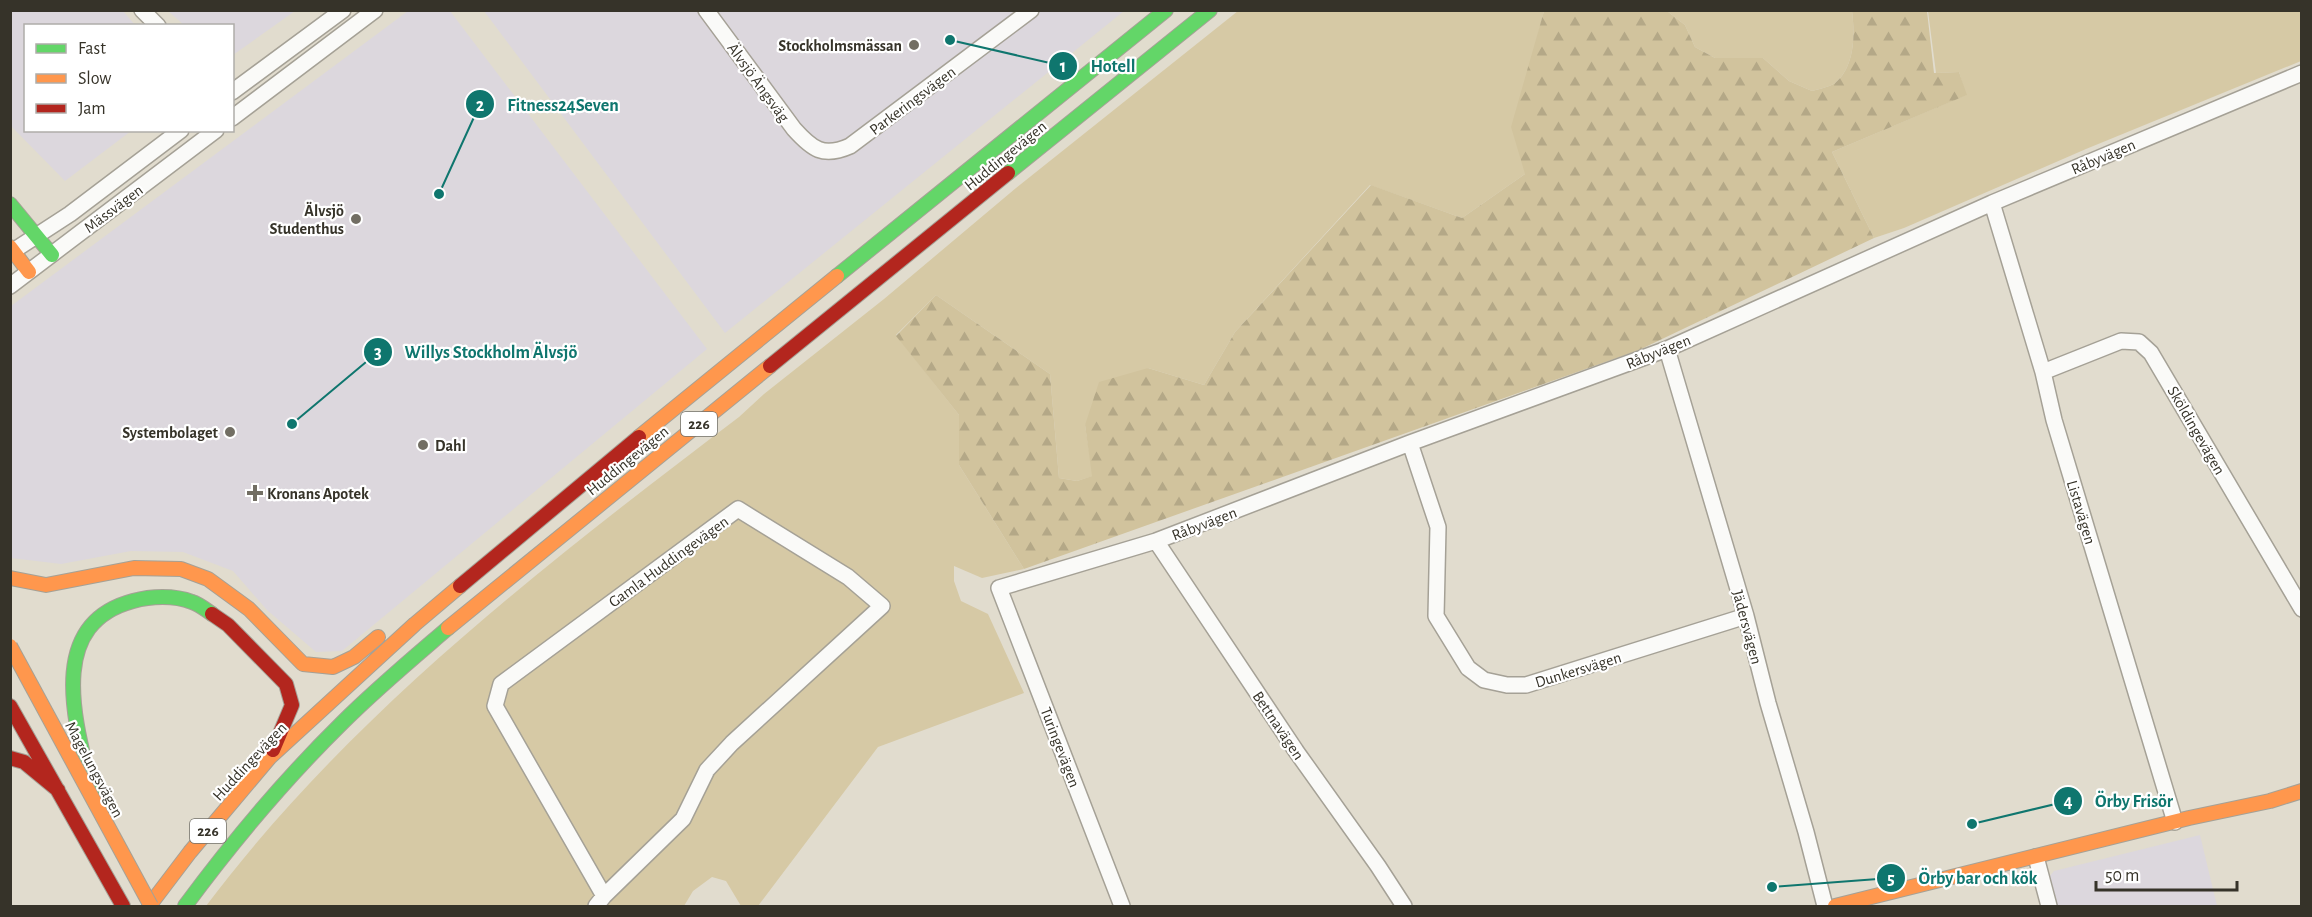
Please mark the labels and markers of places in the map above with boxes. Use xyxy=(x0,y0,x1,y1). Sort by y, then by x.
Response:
place label: Stockholmsmässan xyxy=(778,38,902,54)
marker: Stockholmsmässan xyxy=(907,38,921,52)
callout: Hotell xyxy=(1048,48,1147,84)
callout: Fitness24Seven xyxy=(465,86,630,122)
place label: Älvsjö Studenthus xyxy=(269,201,344,237)
marker: Älvsjö Studenthus xyxy=(349,212,363,226)
callout: Willys Stockholm Älvsjö xyxy=(363,334,589,370)
place label: Systembolaget xyxy=(122,425,219,442)
marker: Systembolaget xyxy=(223,425,237,439)
marker: Dahl xyxy=(416,438,430,452)
place label: Dahl xyxy=(435,438,466,454)
marker: Kronans Apotek xyxy=(248,486,262,500)
place label: Kronans Apotek xyxy=(267,486,369,502)
callout: Örby Frisör xyxy=(2053,783,2185,819)
callout: Örby bar och kök xyxy=(1876,860,2049,896)

